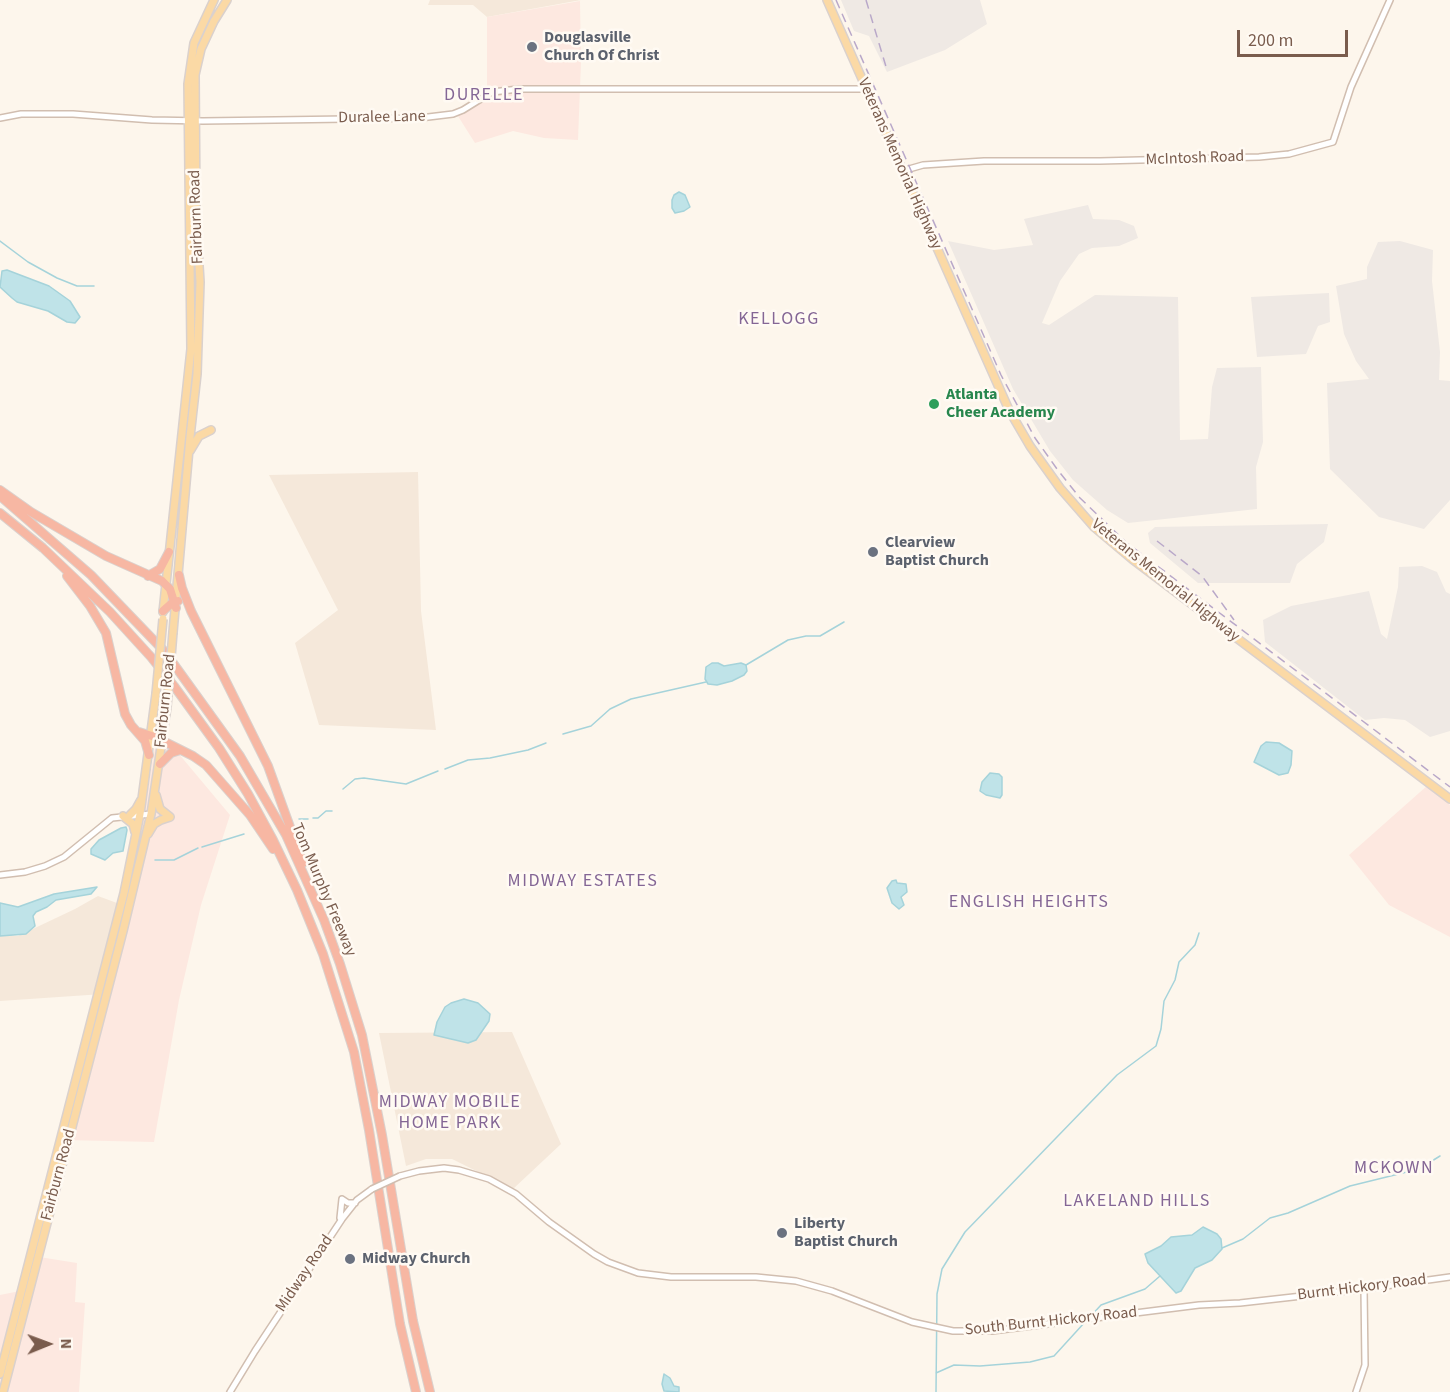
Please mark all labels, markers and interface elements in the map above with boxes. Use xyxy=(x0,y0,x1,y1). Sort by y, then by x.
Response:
scale bar xyxy=(1240,18,1351,56)
place label: Douglasville Church Of Christ xyxy=(544,28,659,66)
text: 200 m xyxy=(1248,28,1293,53)
marker: Douglasville Church Of Christ xyxy=(525,40,539,54)
street label: Veterans Memorial Highway xyxy=(853,76,945,252)
district label: DURELLE xyxy=(444,85,524,107)
street label: Duralee Lane xyxy=(338,108,426,128)
street label: McIntosh Road xyxy=(1145,148,1245,170)
street label: Fairburn Road xyxy=(186,170,208,264)
district label: KELLOGG xyxy=(738,309,820,331)
place label: Atlanta Cheer Academy xyxy=(946,385,1055,423)
marker: Atlanta Cheer Academy xyxy=(927,397,941,411)
street label: Veterans Memorial Highway xyxy=(1087,515,1243,647)
place label: Clearview Baptist Church xyxy=(885,533,989,571)
marker: Clearview Baptist Church xyxy=(866,545,880,559)
street label: Fairburn Road xyxy=(152,653,180,749)
street label: Tom Murphy Freeway xyxy=(286,821,360,959)
district label: MIDWAY ESTATES xyxy=(508,871,658,893)
district label: ENGLISH HEIGHTS xyxy=(949,892,1109,914)
district label: MIDWAY MOBILE HOME PARK xyxy=(379,1092,521,1134)
street label: Fairburn Road xyxy=(38,1127,80,1223)
district label: MCKOWN xyxy=(1354,1158,1434,1180)
district label: LAKELAND HILLS xyxy=(1063,1191,1211,1213)
place label: Liberty Baptist Church xyxy=(794,1214,898,1252)
marker: Liberty Baptist Church xyxy=(775,1226,789,1240)
street label: Midway Road xyxy=(272,1232,338,1316)
place label: Midway Church xyxy=(362,1249,470,1269)
marker: Midway Church xyxy=(343,1252,357,1266)
street label: Burnt Hickory Road xyxy=(1296,1271,1428,1305)
street label: South Burnt Hickory Road xyxy=(964,1303,1138,1341)
north arrow xyxy=(18,1314,78,1374)
text: N xyxy=(55,1338,77,1349)

